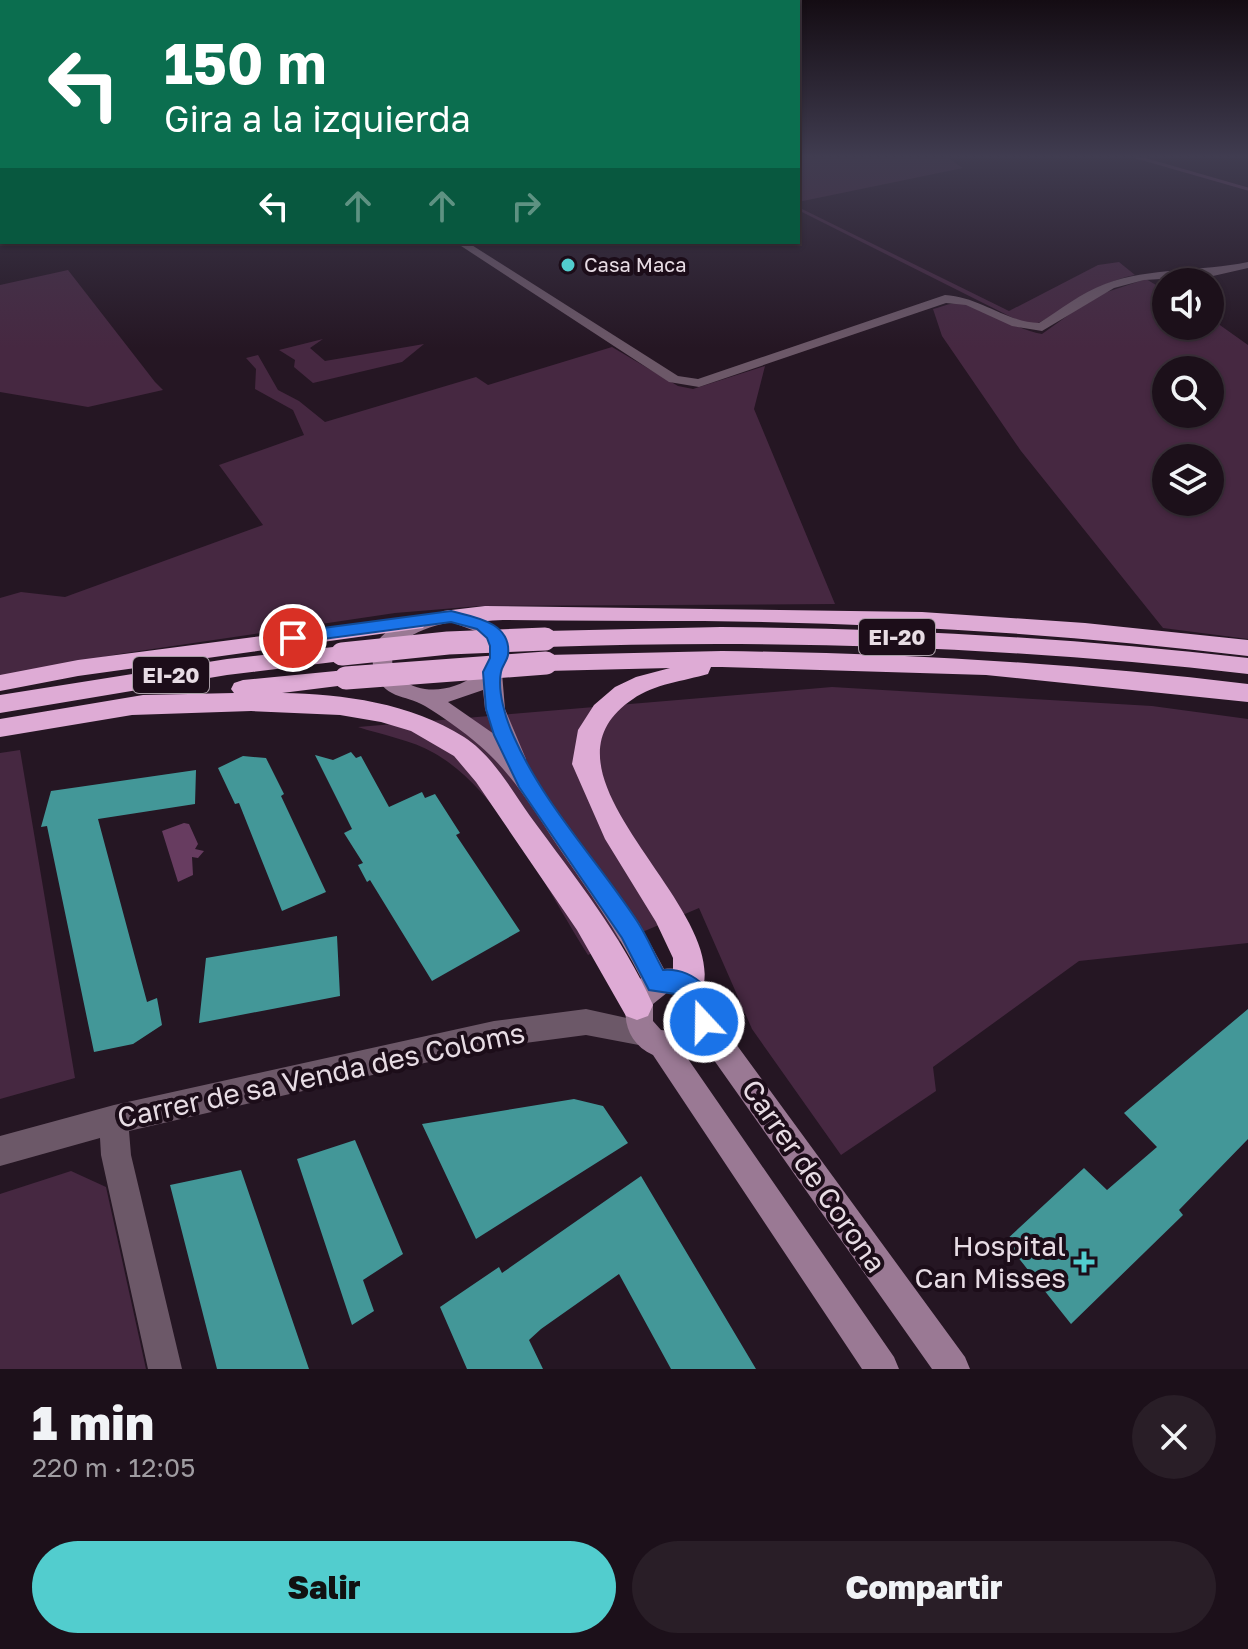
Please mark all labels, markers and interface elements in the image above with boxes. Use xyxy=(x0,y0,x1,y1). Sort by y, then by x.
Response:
text: 150 m xyxy=(164,29,326,96)
icon: left xyxy=(32,32,136,136)
text: Gira a la izquierda xyxy=(164,97,471,140)
icon: left xyxy=(252,184,296,228)
icon: ahead xyxy=(336,184,380,228)
icon: ahead xyxy=(420,184,464,228)
icon: right xyxy=(504,184,548,228)
place label: Casa Maca xyxy=(584,252,687,276)
marker: Casa Maca xyxy=(559,256,577,274)
map controls xyxy=(1152,268,1224,516)
button: sound xyxy=(1152,268,1224,340)
button: search xyxy=(1152,356,1224,428)
button: layers xyxy=(1152,444,1224,516)
pin xyxy=(259,604,327,672)
icon: arrive xyxy=(271,616,315,660)
road number: EI-20 xyxy=(859,619,935,655)
road number: EI-20 xyxy=(133,657,209,693)
position arrow xyxy=(662,980,746,1064)
street label: Carrer de sa Venda des Coloms xyxy=(114,1015,528,1134)
street label: Carrer de Corona xyxy=(736,1073,893,1278)
place label: Hospital Can Misses xyxy=(915,1229,1066,1294)
marker: Hospital Can Misses xyxy=(1073,1251,1095,1273)
text: 1 min xyxy=(32,1393,154,1451)
button: close xyxy=(1132,1395,1216,1479)
text: 220 m · 12:05 xyxy=(32,1452,195,1483)
button: Salir xyxy=(32,1541,616,1633)
button: Compartir xyxy=(632,1541,1216,1633)

